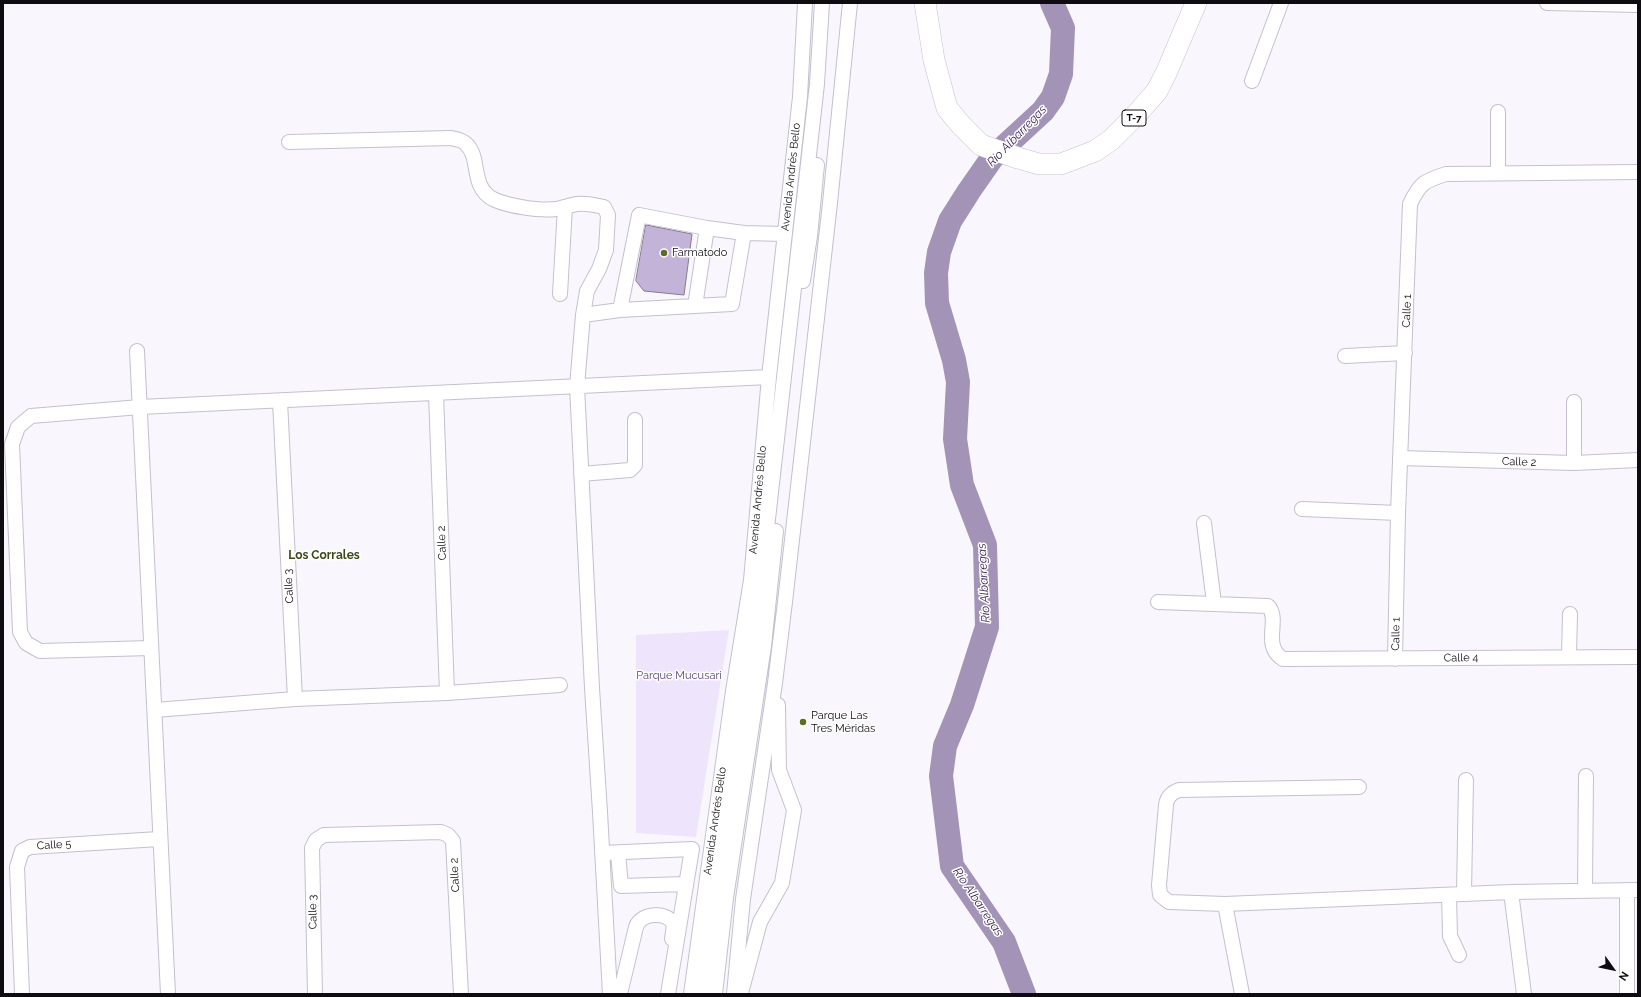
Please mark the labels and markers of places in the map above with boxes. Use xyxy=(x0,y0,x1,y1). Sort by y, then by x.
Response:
place label: Farmatodo xyxy=(672,246,727,260)
marker: Farmatodo xyxy=(659,248,669,258)
place label: Parque Las Tres Méridas xyxy=(811,709,875,735)
marker: Parque Las Tres Méridas xyxy=(798,717,808,727)

